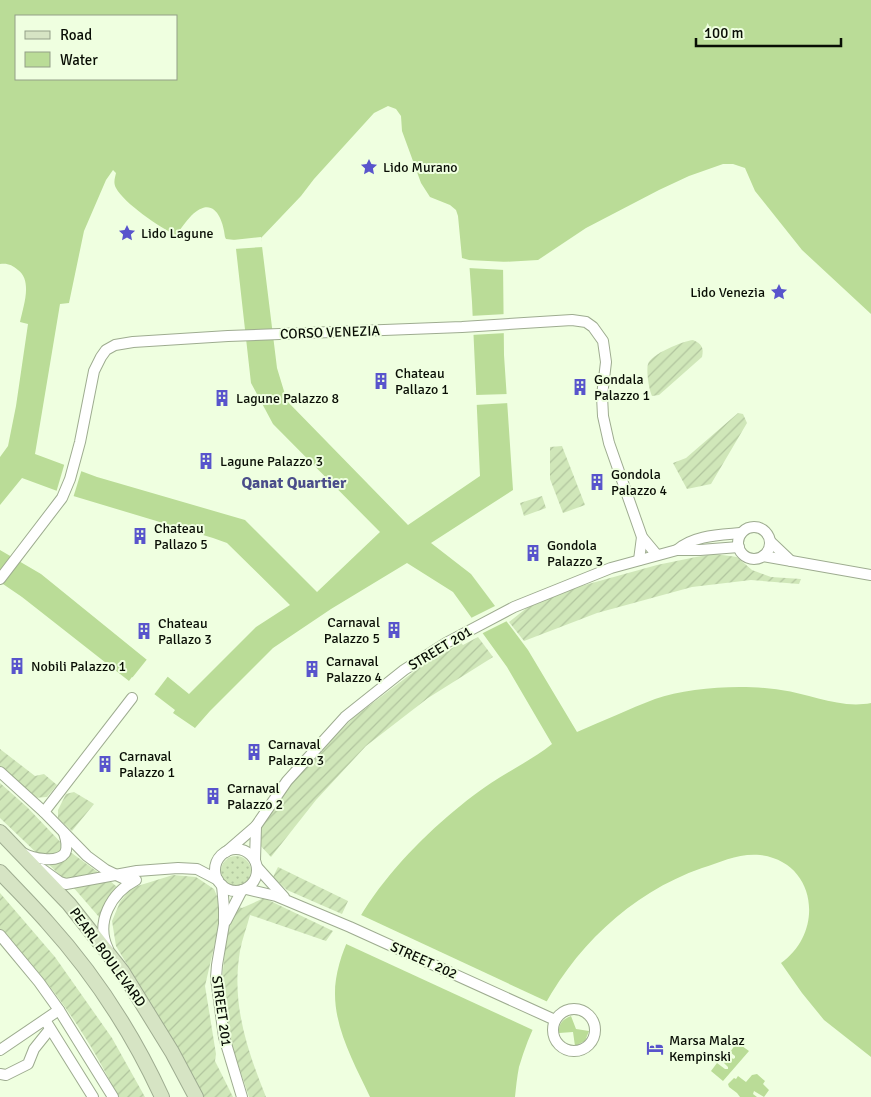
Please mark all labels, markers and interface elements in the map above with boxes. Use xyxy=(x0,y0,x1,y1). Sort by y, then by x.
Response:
legend xyxy=(15,15,178,80)
scale bar xyxy=(696,15,841,47)
text: 100 m xyxy=(704,24,744,42)
text: Road xyxy=(60,26,92,44)
text: Water xyxy=(60,51,98,69)
place icon: Lido Murano xyxy=(359,157,379,177)
place label: Lido Murano xyxy=(383,159,458,176)
place icon: Lido Lagune xyxy=(117,223,137,243)
place label: Lido Lagune xyxy=(141,225,214,242)
place icon: Lido Venezia xyxy=(769,282,789,302)
place label: Lido Venezia xyxy=(690,284,765,301)
street label: CORSO VENEZIA xyxy=(280,322,381,343)
place label: Chateau Pallazo 1 xyxy=(395,365,449,398)
building icon: Chateau Pallazo 1 xyxy=(371,371,391,391)
place label: Gondala Palazzo 1 xyxy=(594,371,650,404)
building icon: Gondala Palazzo 1 xyxy=(570,377,590,397)
building icon: Lagune Palazzo 8 xyxy=(212,388,232,408)
place label: Lagune Palazzo 8 xyxy=(236,390,339,407)
building icon: Lagune Palazzo 3 xyxy=(196,451,216,471)
place label: Lagune Palazzo 3 xyxy=(220,453,323,470)
place label: Gondola Palazzo 4 xyxy=(611,466,668,499)
building icon: Gondola Palazzo 4 xyxy=(587,472,607,492)
district label: Qanat Quartier xyxy=(242,473,347,493)
place label: Chateau Pallazo 5 xyxy=(154,520,208,553)
building icon: Chateau Pallazo 5 xyxy=(130,526,150,546)
place label: Gondola Palazzo 3 xyxy=(547,537,603,570)
building icon: Gondola Palazzo 3 xyxy=(523,543,543,563)
place label: Carnaval Palazzo 5 xyxy=(324,614,380,647)
place label: Chateau Pallazo 3 xyxy=(158,615,212,648)
building icon: Carnaval Palazzo 5 xyxy=(384,620,404,640)
building icon: Chateau Pallazo 3 xyxy=(134,621,154,641)
street label: STREET 201 xyxy=(405,623,475,674)
place label: Carnaval Palazzo 4 xyxy=(326,653,383,686)
building icon: Nobili Palazzo 1 xyxy=(7,656,27,676)
place label: Nobili Palazzo 1 xyxy=(31,658,126,675)
building icon: Carnaval Palazzo 4 xyxy=(302,659,322,679)
place label: Carnaval Palazzo 3 xyxy=(268,736,324,769)
building icon: Carnaval Palazzo 3 xyxy=(244,742,264,762)
place label: Carnaval Palazzo 1 xyxy=(119,748,175,781)
building icon: Carnaval Palazzo 1 xyxy=(95,754,115,774)
place label: Carnaval Palazzo 2 xyxy=(227,780,283,813)
building icon: Carnaval Palazzo 2 xyxy=(203,786,223,806)
street label: PEARL BOULEVARD xyxy=(66,904,149,1010)
street label: STREET 202 xyxy=(388,938,460,983)
street label: STREET 201 xyxy=(208,975,235,1048)
place label: Marsa Malaz Kempinski xyxy=(669,1032,745,1065)
hotel icon: Marsa Malaz Kempinski xyxy=(645,1038,665,1058)

